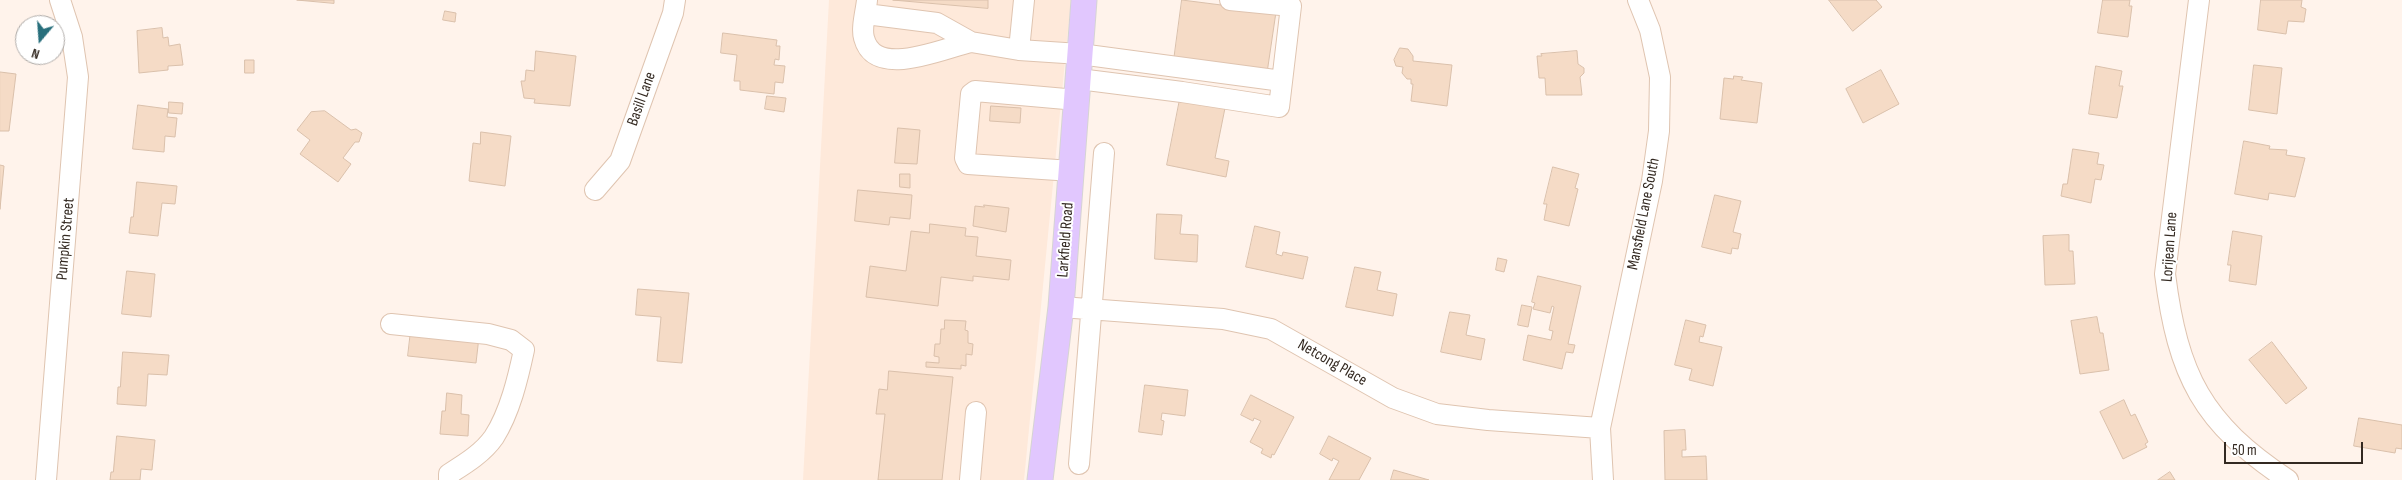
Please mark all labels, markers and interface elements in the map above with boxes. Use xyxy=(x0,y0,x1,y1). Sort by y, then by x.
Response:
north arrow xyxy=(15,15,65,65)
text: N xyxy=(29,45,42,63)
street label: Basill Lane xyxy=(623,69,661,129)
street label: Mansfield Lane South xyxy=(1624,156,1664,272)
street label: Pumpkin Street xyxy=(53,197,79,281)
street label: Larkfield Road xyxy=(1054,202,1078,278)
street label: Lorijean Lane xyxy=(2158,211,2182,283)
street label: Netcong Place xyxy=(1294,336,1370,390)
scale bar xyxy=(2227,432,2366,464)
text: 50 m xyxy=(2232,441,2257,460)

